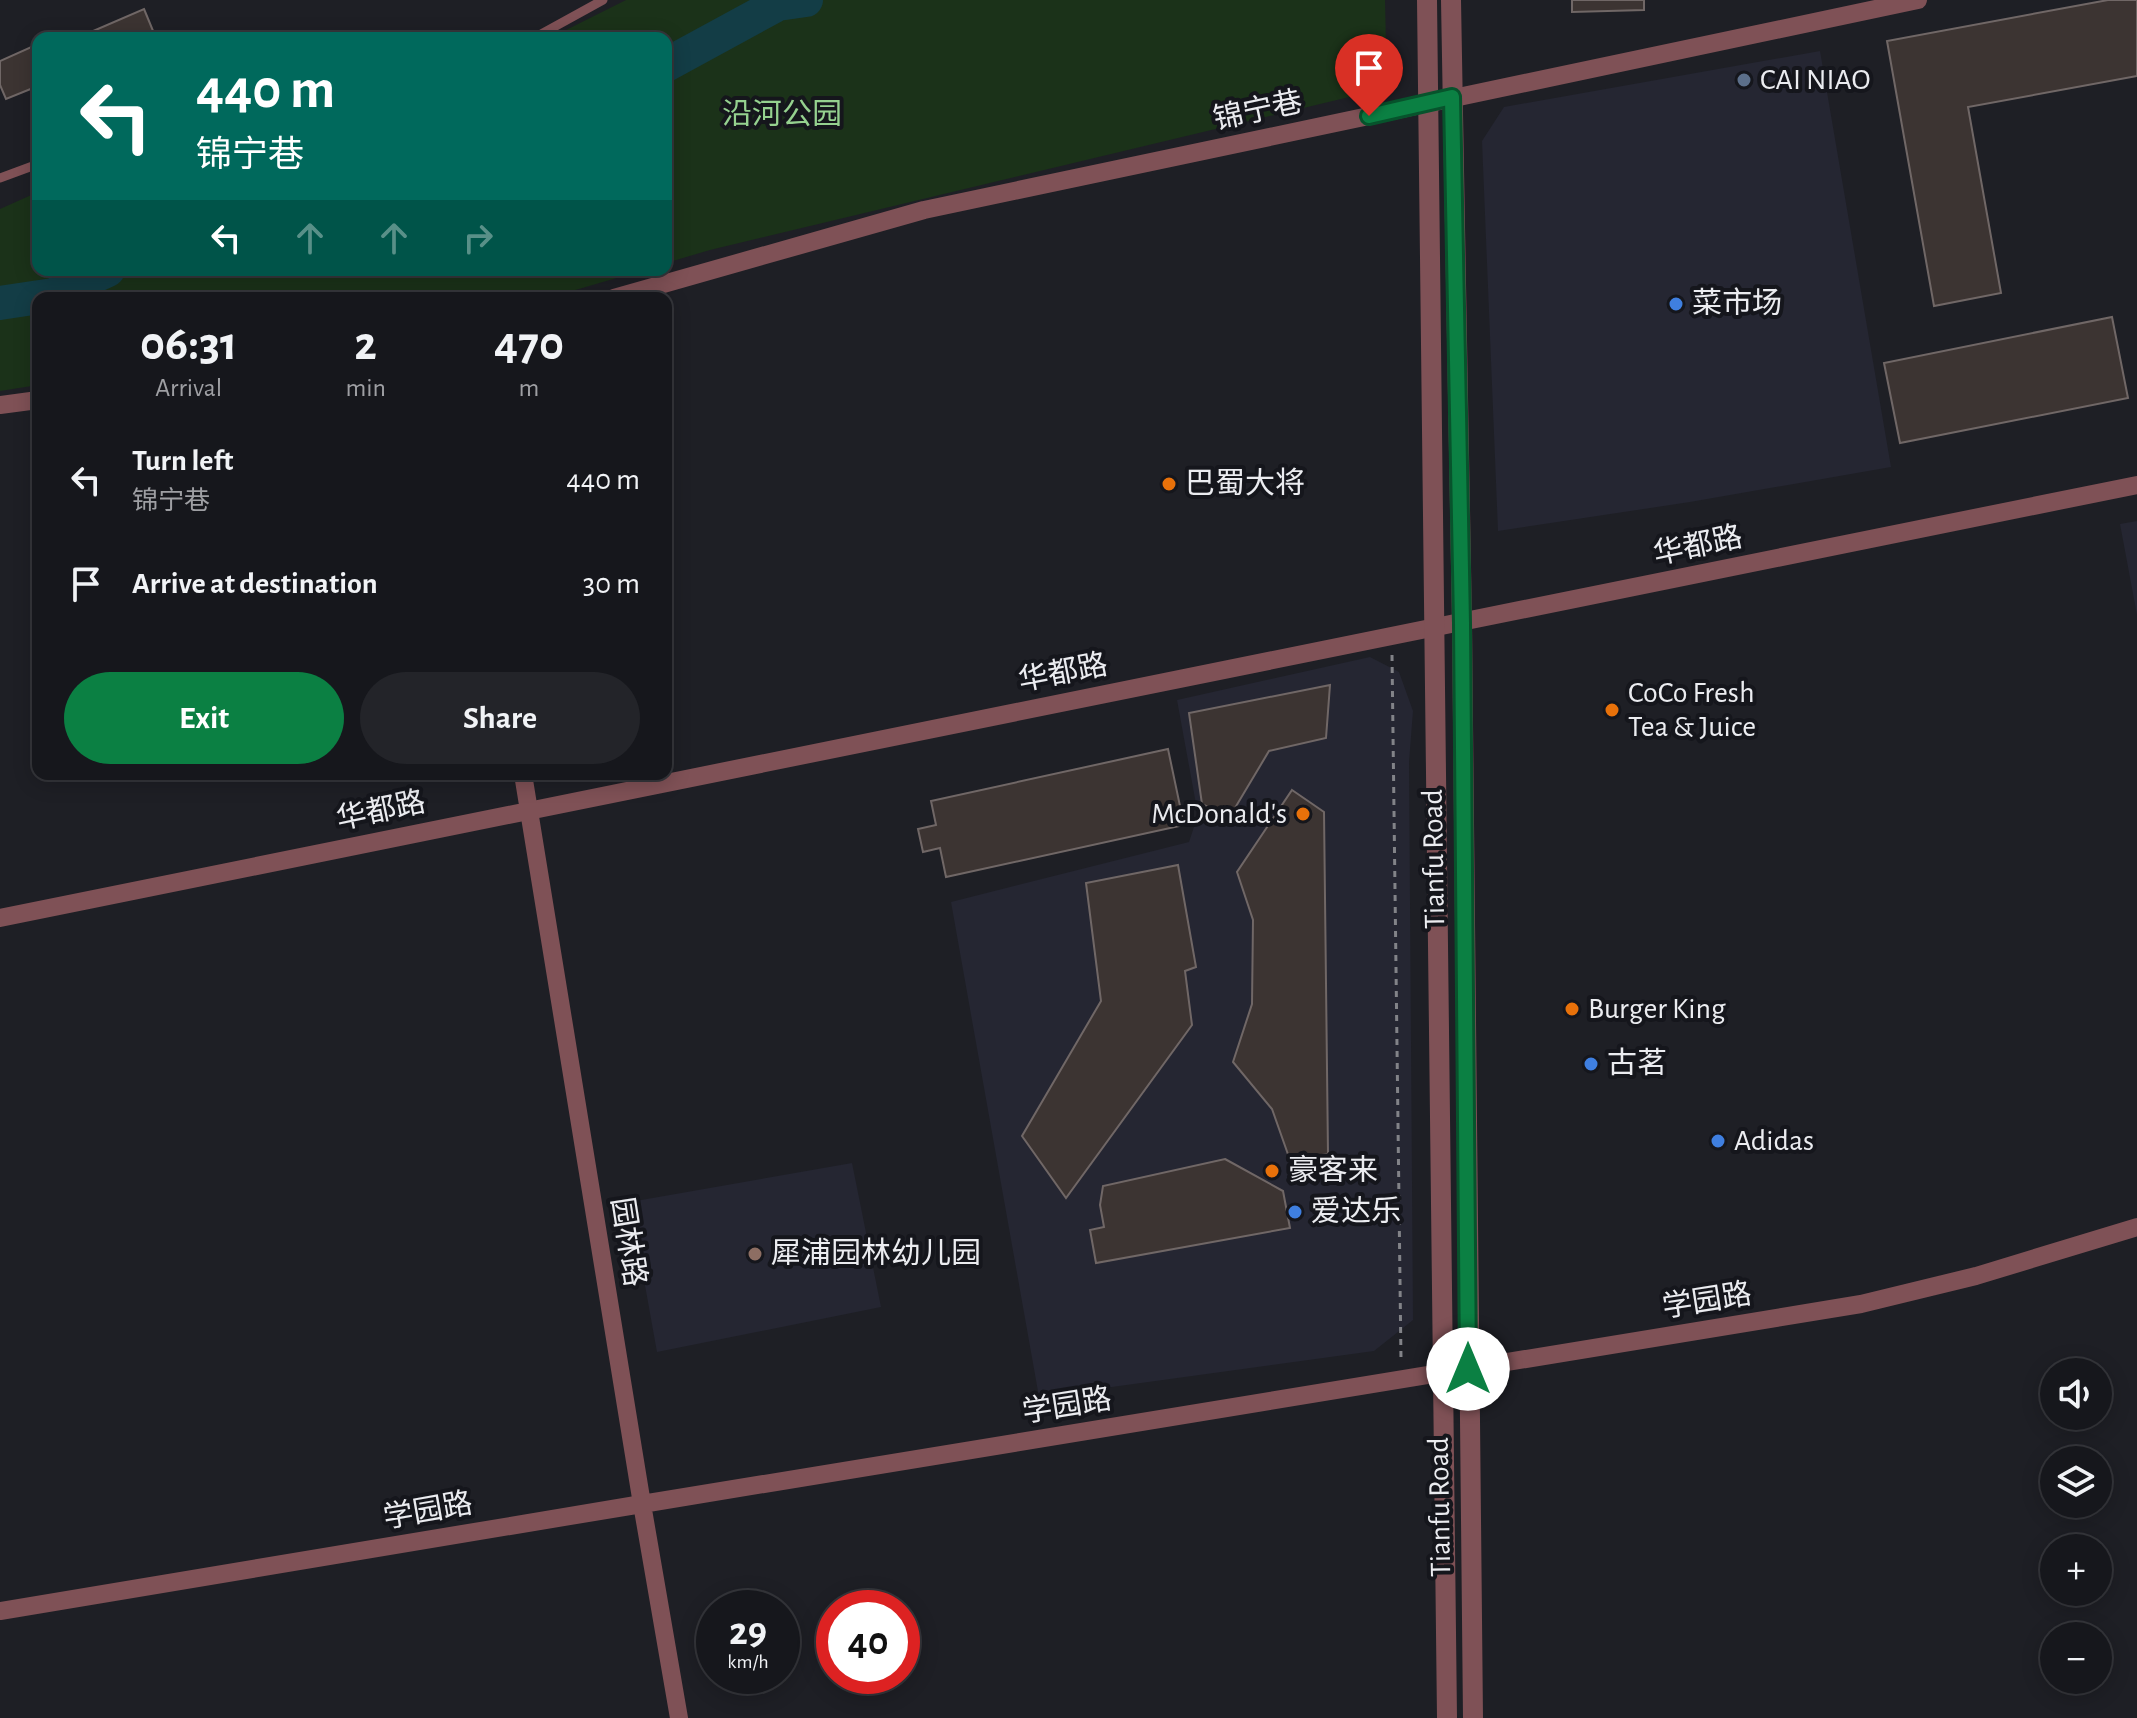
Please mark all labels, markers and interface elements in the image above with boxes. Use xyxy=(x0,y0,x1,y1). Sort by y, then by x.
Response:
pin xyxy=(1335,34,1403,116)
icon: arrive xyxy=(1347,46,1391,90)
text: 440 m xyxy=(196,62,335,118)
icon: left xyxy=(64,64,168,168)
place label: CAI NIAO xyxy=(1760,65,1870,95)
marker: CAI NIAO xyxy=(1735,71,1753,89)
street label: 锦宁巷 xyxy=(1210,85,1305,135)
park label: 沿河公园 xyxy=(722,99,842,130)
text: 锦宁巷 xyxy=(196,137,304,173)
icon: left xyxy=(204,216,248,260)
icon: ahead xyxy=(288,216,332,260)
icon: ahead xyxy=(372,216,416,260)
icon: right xyxy=(456,216,500,260)
place label: 菜市场 xyxy=(1692,287,1782,319)
marker: 菜市场 xyxy=(1667,295,1685,313)
text: 06:31 xyxy=(140,321,237,369)
text: 2 xyxy=(354,321,377,369)
text: 470 xyxy=(494,321,564,369)
text: Arrival xyxy=(155,375,222,401)
text: min xyxy=(345,375,386,401)
text: m xyxy=(519,375,539,401)
text: Turn left xyxy=(132,446,233,476)
icon: left xyxy=(64,458,108,502)
text: 440 m xyxy=(566,465,640,495)
place label: 巴蜀大将 xyxy=(1185,467,1305,499)
marker: 巴蜀大将 xyxy=(1160,475,1178,493)
text: 锦宁巷 xyxy=(132,488,210,514)
street label: 华都路 xyxy=(1650,520,1745,570)
icon: arrive xyxy=(64,562,108,606)
text: Arrive at destination xyxy=(132,569,378,599)
text: 30 m xyxy=(583,569,640,599)
street label: 华都路 xyxy=(1016,648,1110,696)
button: Exit xyxy=(64,672,344,764)
button: Share xyxy=(360,672,640,764)
place label: CoCo Fresh Tea & Juice xyxy=(1628,678,1756,742)
marker: CoCo Fresh Tea & Juice xyxy=(1603,701,1621,719)
street label: 华都路 xyxy=(333,785,428,835)
street label: Tianfu Road xyxy=(1418,789,1450,929)
place label: McDonald's xyxy=(1151,799,1287,829)
marker: McDonald's xyxy=(1294,805,1312,823)
place label: Burger King xyxy=(1588,994,1726,1024)
marker: Burger King xyxy=(1563,1000,1581,1018)
place label: 古茗 xyxy=(1607,1047,1667,1079)
marker: 古茗 xyxy=(1582,1055,1600,1073)
place label: Adidas xyxy=(1734,1126,1814,1156)
marker: Adidas xyxy=(1709,1132,1727,1150)
place label: 豪客来 xyxy=(1288,1154,1378,1186)
marker: 豪客来 xyxy=(1263,1162,1281,1180)
street label: 园林路 xyxy=(606,1195,652,1289)
place label: 爱达乐 xyxy=(1311,1195,1401,1227)
marker: 爱达乐 xyxy=(1286,1203,1304,1221)
place label: 犀浦园林幼儿园 xyxy=(771,1237,981,1269)
marker: 犀浦园林幼儿园 xyxy=(746,1245,764,1263)
street label: 学园路 xyxy=(1660,1277,1754,1323)
position arrow xyxy=(1426,1327,1510,1411)
map controls xyxy=(2040,1358,2112,1694)
button: sound xyxy=(2040,1358,2112,1430)
street label: 学园路 xyxy=(1020,1382,1114,1428)
street label: Tianfu Road xyxy=(1424,1437,1456,1577)
button: layers xyxy=(2040,1446,2112,1518)
street label: 学园路 xyxy=(381,1486,475,1534)
button: + xyxy=(2040,1534,2112,1606)
speed limit sign: 40 xyxy=(816,1590,920,1694)
text: 29 xyxy=(729,1612,767,1652)
button: − xyxy=(2040,1622,2112,1694)
text: km/h xyxy=(727,1652,769,1672)

